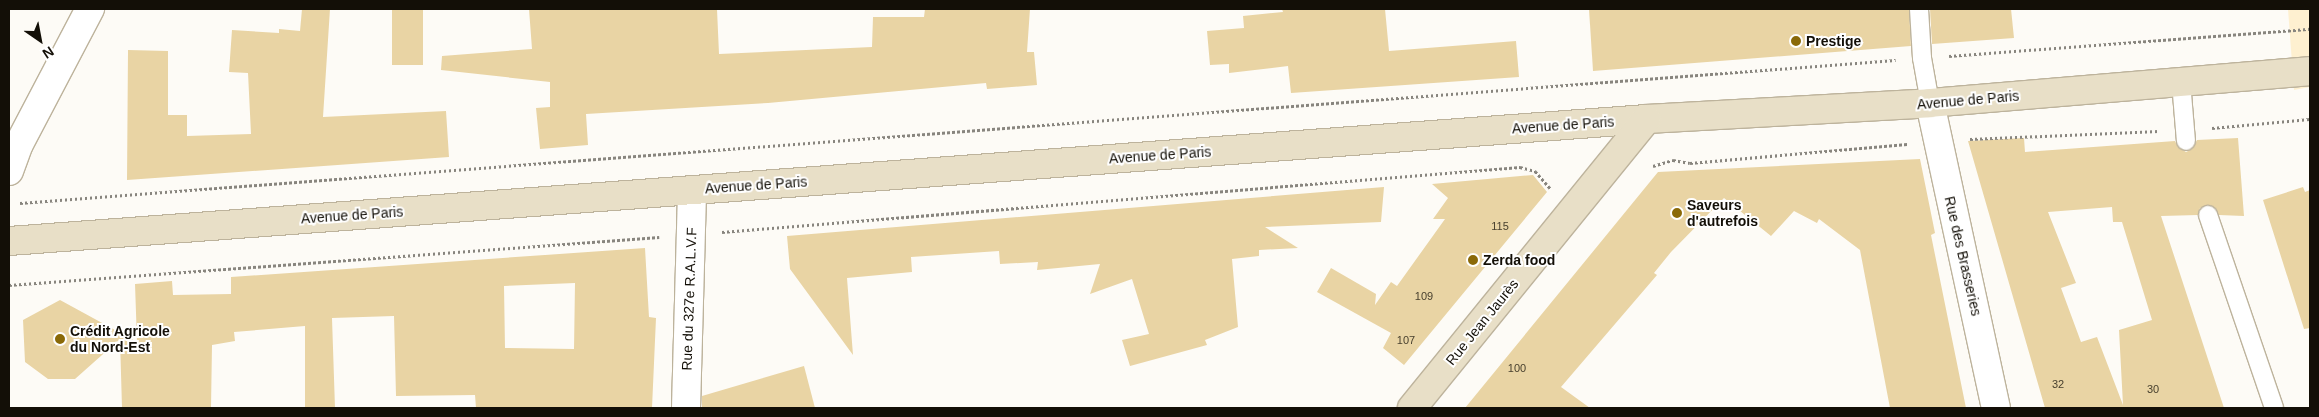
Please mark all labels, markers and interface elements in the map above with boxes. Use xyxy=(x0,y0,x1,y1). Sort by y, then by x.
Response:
north arrow xyxy=(15,15,65,65)
place label: Prestige xyxy=(1806,33,1861,49)
marker: Prestige xyxy=(1790,35,1802,47)
text: N xyxy=(40,43,57,62)
street label: Avenue de Paris xyxy=(1916,87,2020,113)
street label: Avenue de Paris xyxy=(1511,113,1615,137)
street label: Avenue de Paris xyxy=(1108,143,1212,167)
street label: Avenue de Paris xyxy=(704,173,808,197)
street label: Rue des Brasseries xyxy=(1941,195,1985,317)
place label: Saveurs d'autrefois xyxy=(1687,197,1758,230)
street label: Avenue de Paris xyxy=(300,203,404,227)
marker: Saveurs d'autrefois xyxy=(1671,207,1683,219)
house number: 115 xyxy=(1491,219,1509,233)
street label: Rue du 327e R.A.L.V.F xyxy=(678,227,700,371)
place label: Zerda food xyxy=(1483,252,1555,268)
marker: Zerda food xyxy=(1467,254,1479,266)
street label: Rue Jean Jaurès xyxy=(1442,276,1522,368)
house number: 109 xyxy=(1415,289,1433,303)
place label: Crédit Agricole du Nord-Est xyxy=(70,323,170,356)
marker: Crédit Agricole du Nord-Est xyxy=(54,333,66,345)
house number: 107 xyxy=(1397,333,1415,347)
house number: 100 xyxy=(1508,361,1526,375)
house number: 32 xyxy=(2052,377,2064,391)
house number: 30 xyxy=(2147,382,2159,396)

